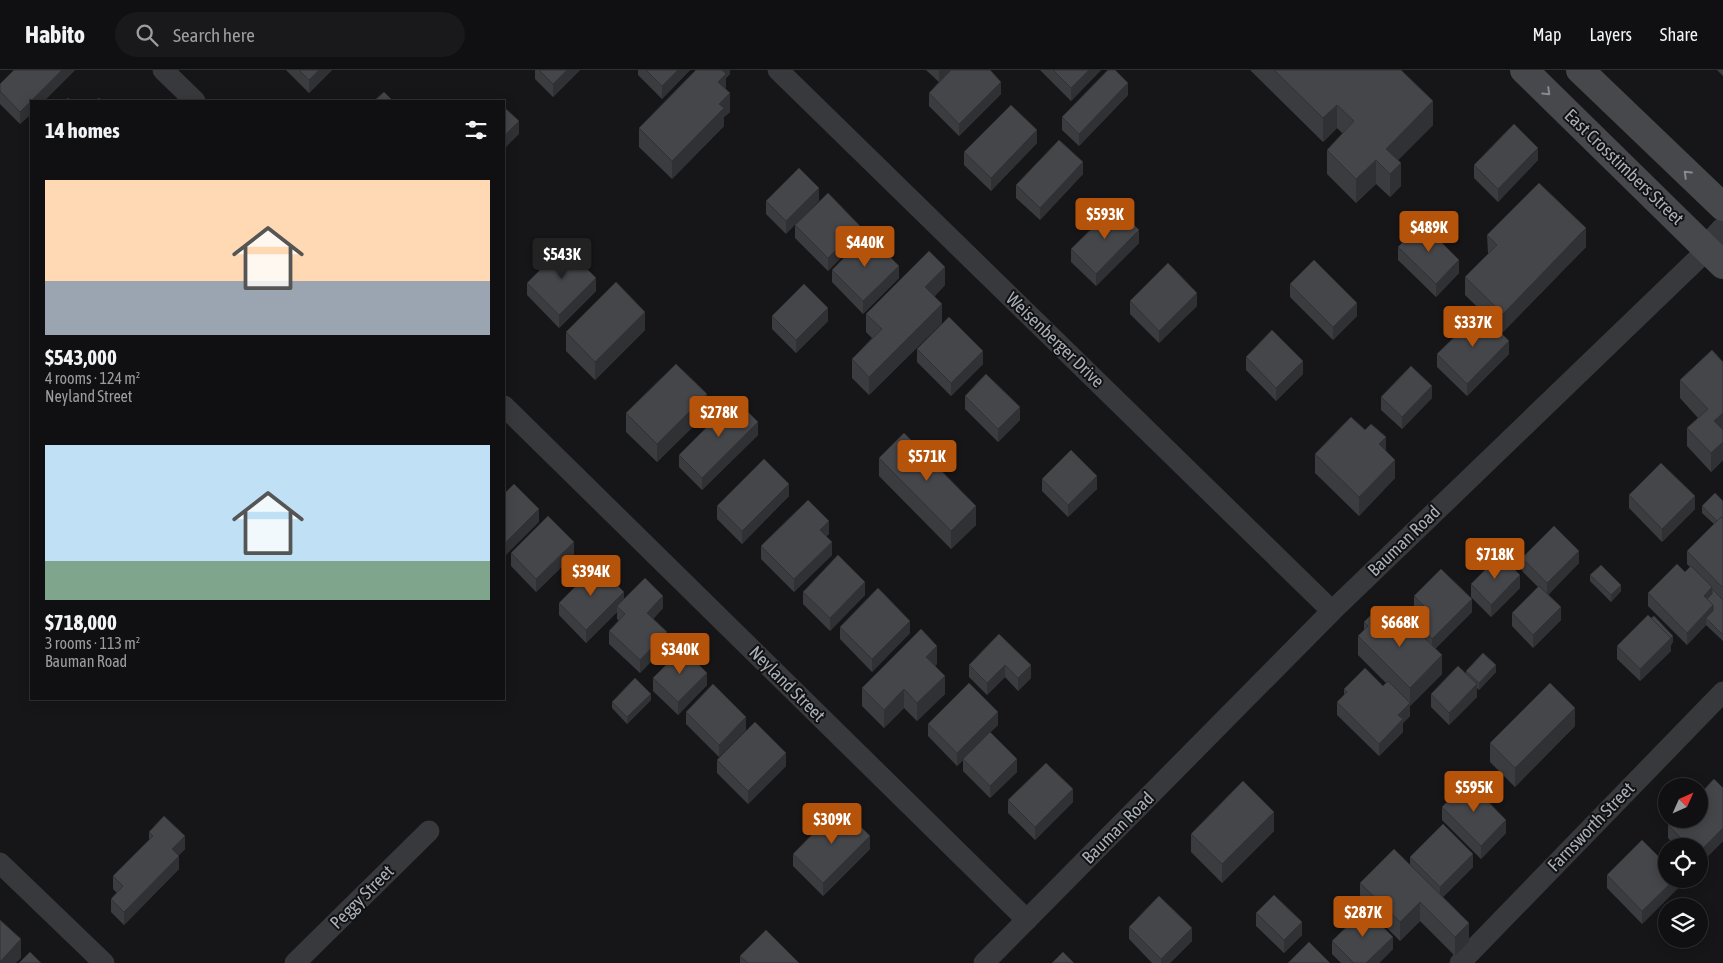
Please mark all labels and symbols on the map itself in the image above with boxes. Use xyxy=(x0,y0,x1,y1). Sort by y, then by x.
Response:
one-way arrow xyxy=(1541,86,1550,95)
street label: East Crosstimbers Street xyxy=(1561,104,1688,229)
one-way arrow xyxy=(1684,171,1693,180)
pin: $593K xyxy=(1070,198,1140,240)
pin: $489K xyxy=(1394,210,1464,253)
pin: $440K xyxy=(830,226,900,268)
pin: $543K xyxy=(527,238,597,280)
street label: Weisenberger Drive xyxy=(1002,288,1109,392)
pin: $337K xyxy=(1438,306,1508,348)
pin: $278K xyxy=(684,396,754,438)
pin: $571K xyxy=(892,440,962,482)
street label: Bauman Road xyxy=(1363,501,1444,580)
pin: $718K xyxy=(1460,538,1530,580)
pin: $394K xyxy=(556,554,626,597)
pin: $668K xyxy=(1365,606,1435,648)
pin: $340K xyxy=(645,632,715,675)
street label: Neyland Street xyxy=(745,641,830,726)
pin: $595K xyxy=(1439,770,1509,813)
street label: Farnsworth Street xyxy=(1543,778,1638,876)
north arrow xyxy=(1658,778,1708,828)
street label: Bauman Road xyxy=(1078,788,1158,868)
pin: $309K xyxy=(797,802,867,845)
street label: Peggy Street xyxy=(325,860,398,933)
pin: $287K xyxy=(1328,896,1398,938)

